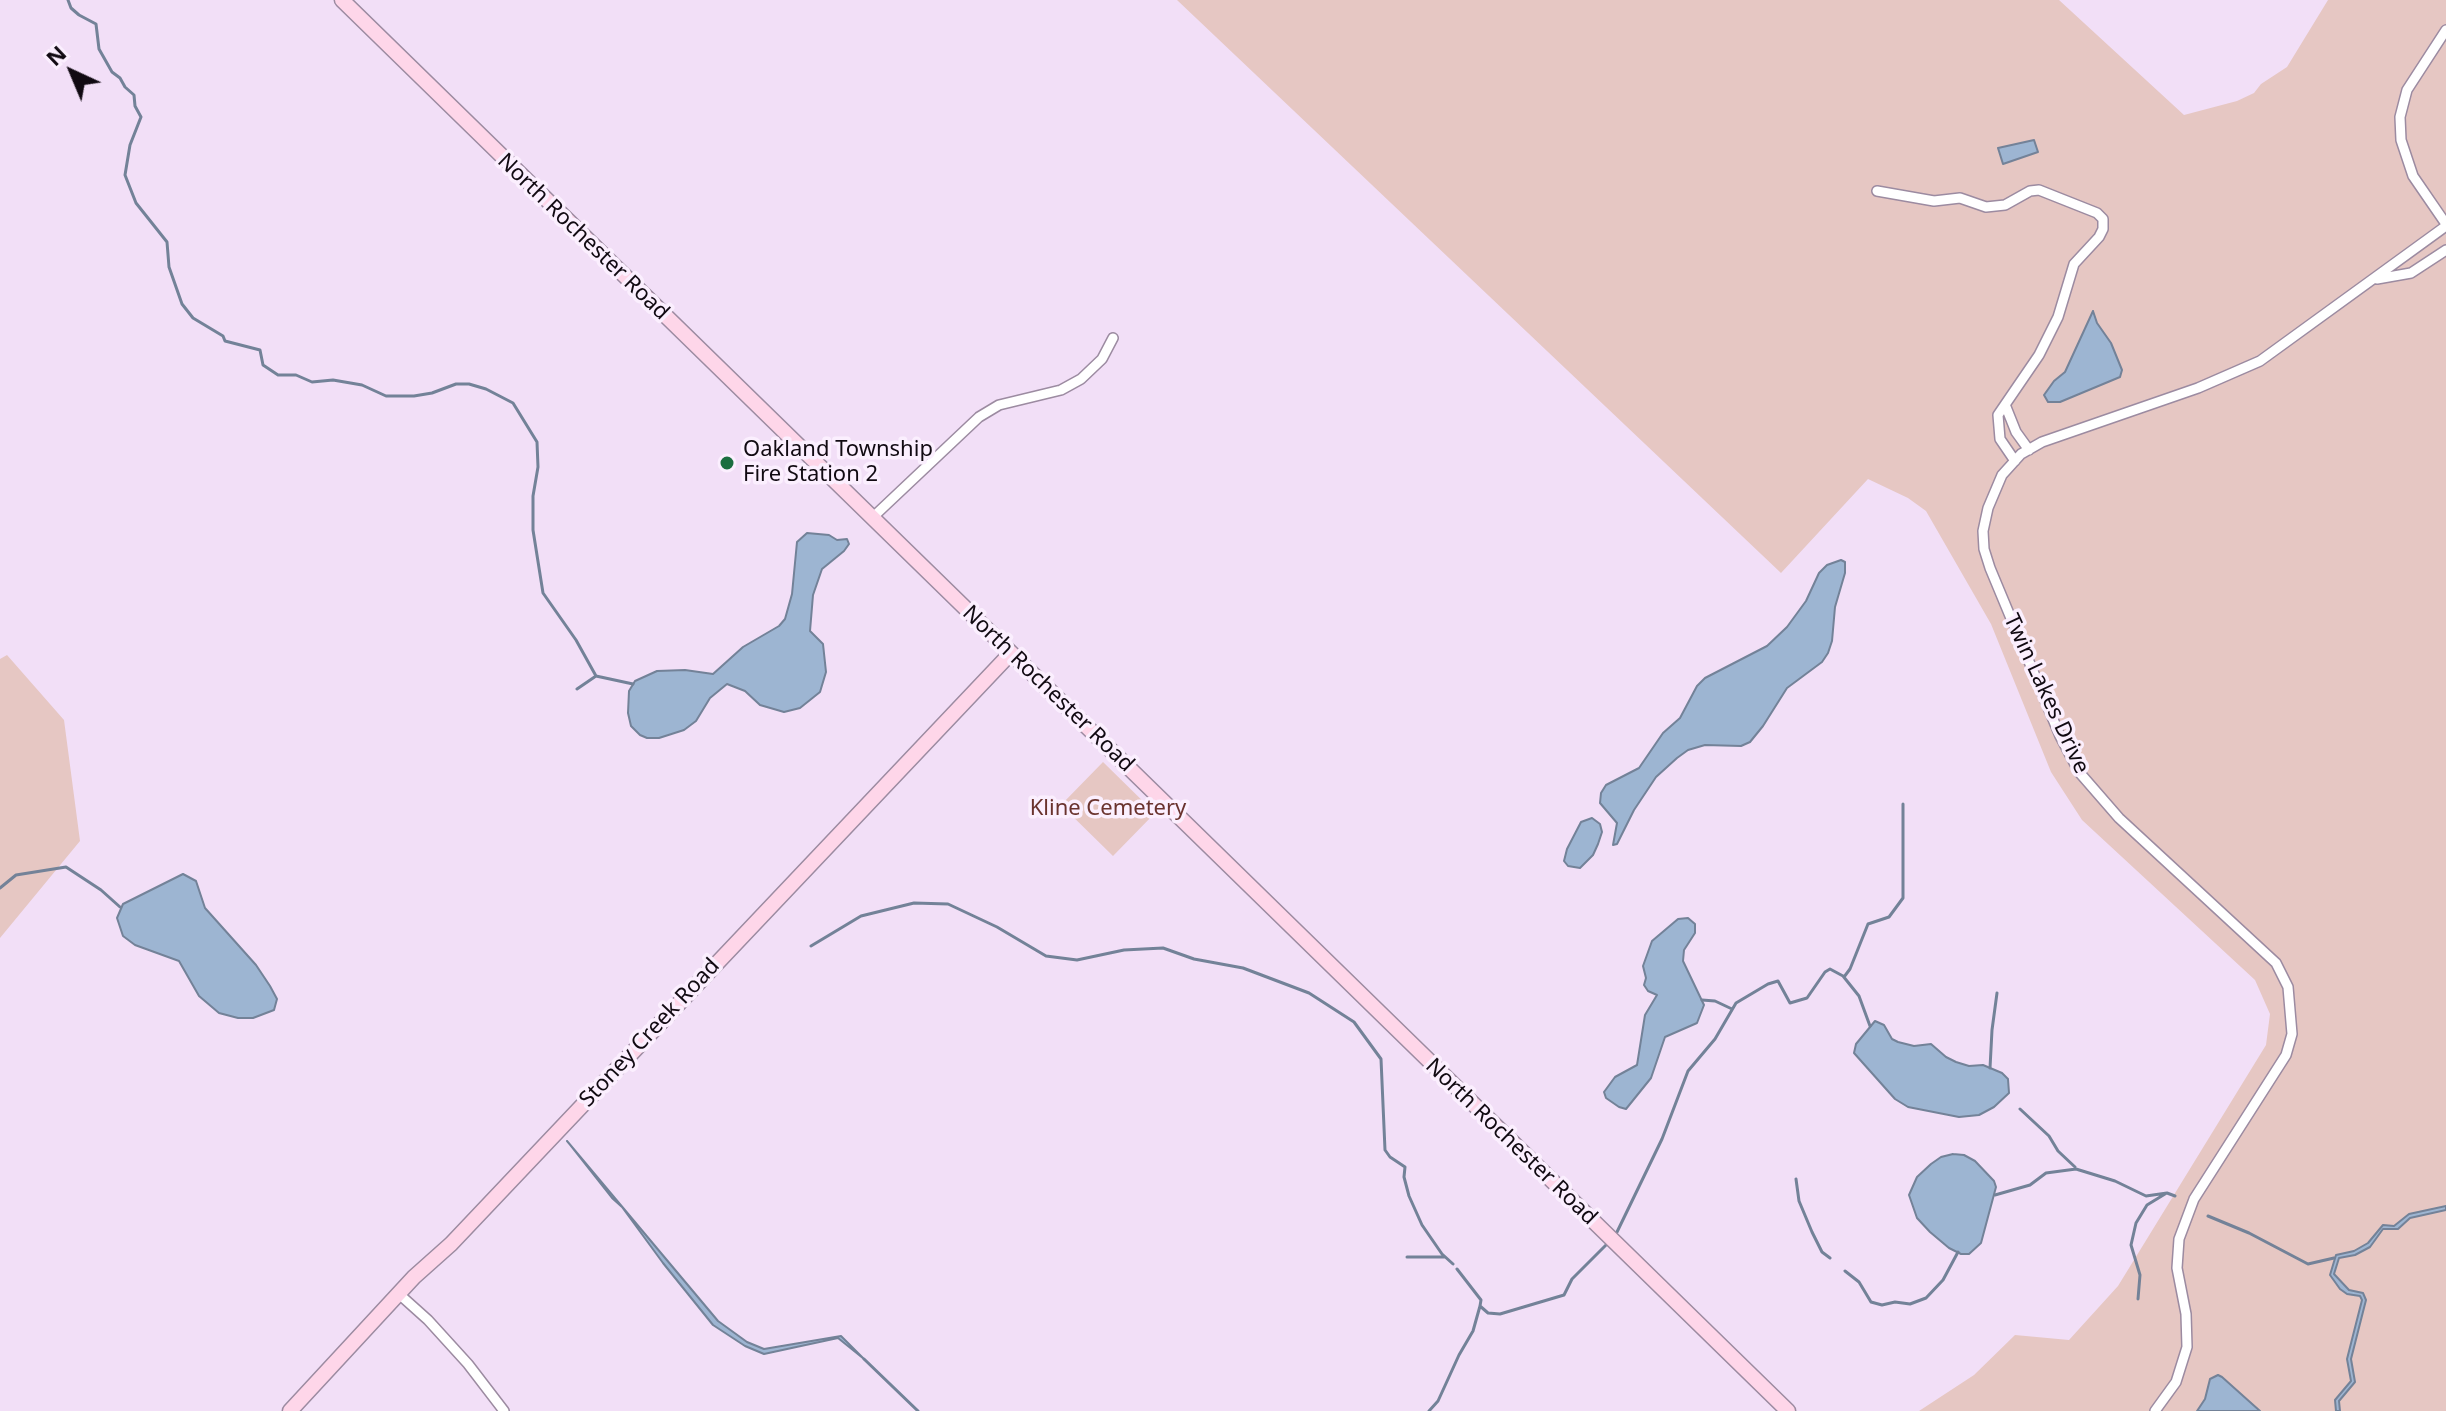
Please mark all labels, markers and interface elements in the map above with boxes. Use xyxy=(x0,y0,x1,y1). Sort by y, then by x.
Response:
north arrow xyxy=(32,32,112,112)
text: N xyxy=(38,38,72,72)
street label: North Rochester Road xyxy=(492,148,674,326)
place label: Oakland Township Fire Station 2 xyxy=(743,437,933,488)
marker: Oakland Township Fire Station 2 xyxy=(718,454,736,472)
street label: North Rochester Road xyxy=(957,600,1139,778)
street label: Twin Lakes Drive xyxy=(1998,610,2094,778)
park label: Kline Cemetery xyxy=(1030,796,1186,822)
street label: Stoney Creek Road xyxy=(574,953,726,1113)
street label: North Rochester Road xyxy=(1420,1053,1602,1231)

